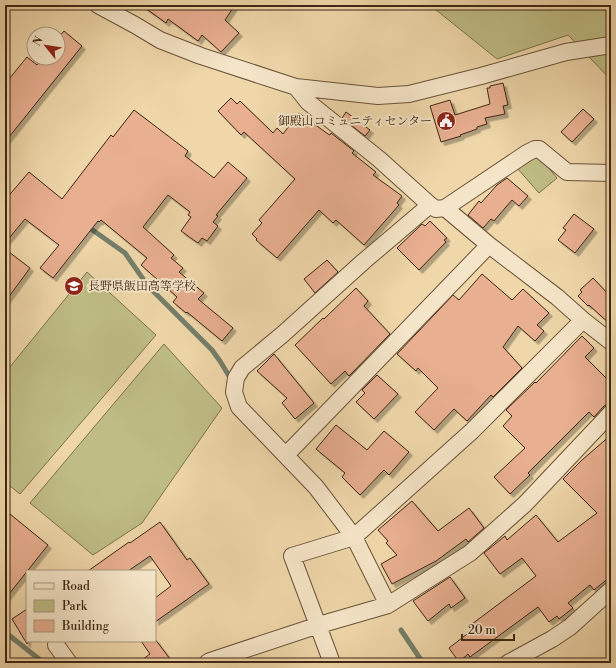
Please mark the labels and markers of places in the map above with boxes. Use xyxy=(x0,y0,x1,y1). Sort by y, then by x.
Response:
public building icon: 御殿山コミュニティセンター xyxy=(435,110,457,132)
place label: 御殿山コミュニティセンター xyxy=(278,114,432,129)
school or university icon: 長野県飯田高等学校 xyxy=(63,275,85,297)
place label: 長野県飯田高等学校 xyxy=(88,279,196,294)

